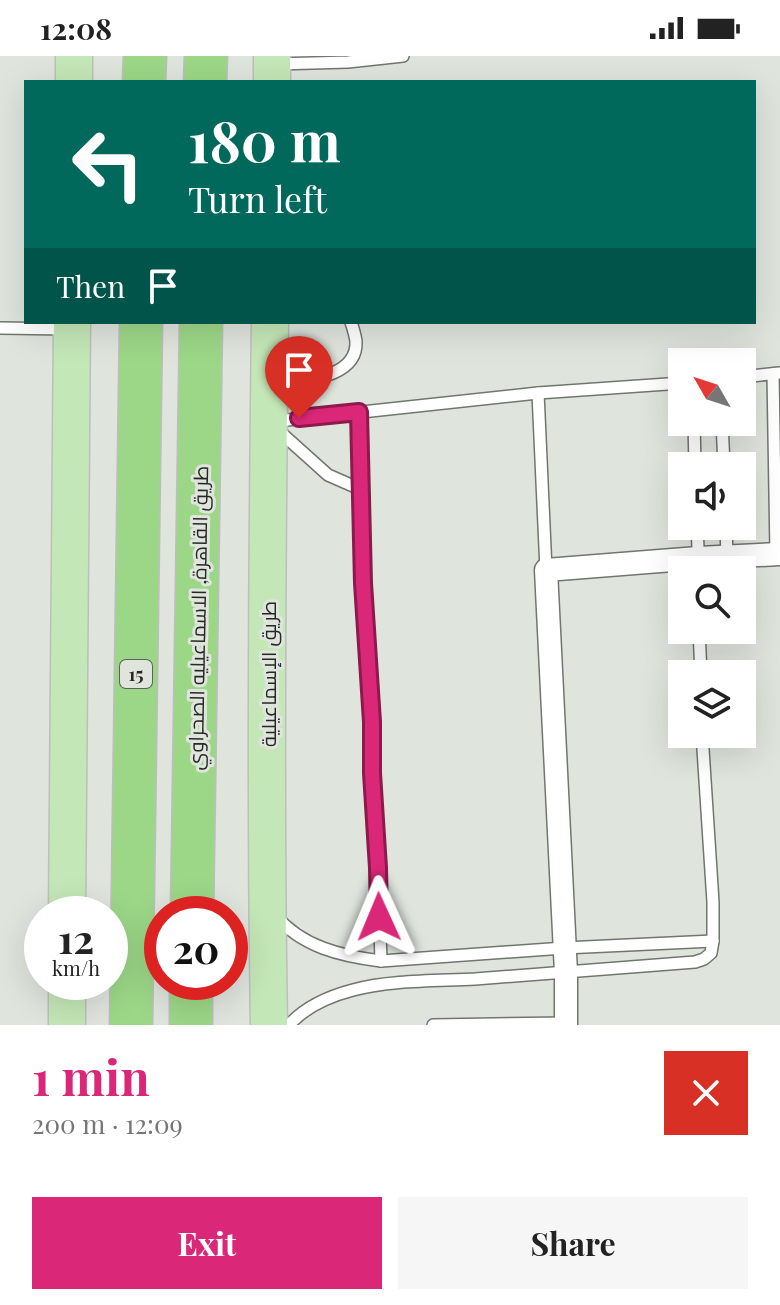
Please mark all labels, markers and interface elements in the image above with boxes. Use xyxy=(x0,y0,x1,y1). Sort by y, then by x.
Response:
text: 12:08 xyxy=(40,8,112,48)
text: 180 m xyxy=(188,102,341,177)
icon: left xyxy=(56,112,160,216)
text: Turn left xyxy=(188,174,327,222)
icon: arrive xyxy=(141,264,185,308)
text: Then xyxy=(56,266,125,306)
pin xyxy=(265,336,333,418)
icon: arrive xyxy=(277,348,321,392)
north arrow xyxy=(668,348,756,436)
map controls xyxy=(668,348,756,748)
button: sound xyxy=(668,452,756,540)
street label: طريق القاهرة, الاسماعيليه الصحراوي xyxy=(181,465,217,771)
button: search xyxy=(668,556,756,644)
street label: طريق الإسماعيلية xyxy=(254,601,282,747)
road number: 15 xyxy=(120,660,152,688)
button: layers xyxy=(668,660,756,748)
position arrow xyxy=(337,875,421,959)
speed limit sign: 20 xyxy=(144,896,248,1000)
text: 12 xyxy=(58,911,94,964)
text: km/h xyxy=(52,954,100,981)
text: 1 min xyxy=(32,1044,150,1108)
button: close xyxy=(664,1051,748,1135)
text: 200 m · 12:09 xyxy=(32,1106,183,1141)
button: Exit xyxy=(32,1197,382,1289)
button: Share xyxy=(398,1197,748,1289)

